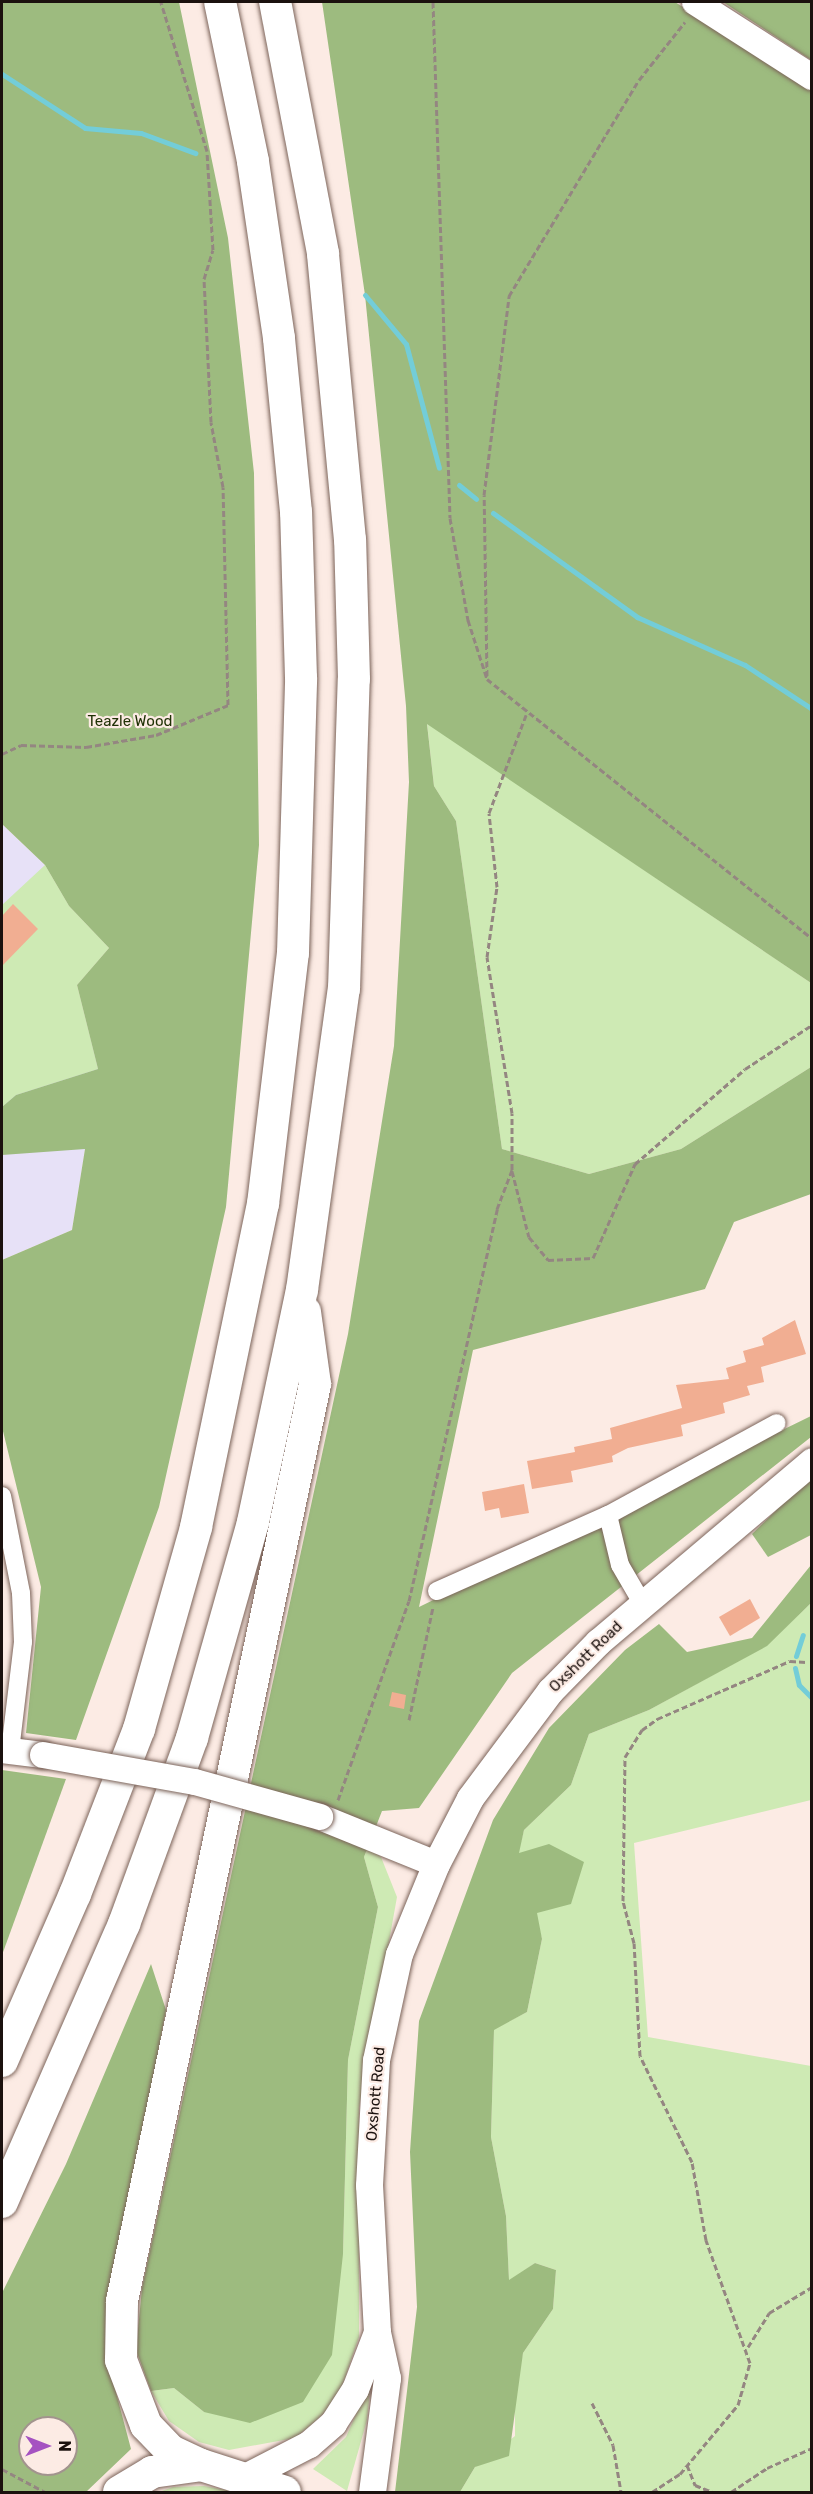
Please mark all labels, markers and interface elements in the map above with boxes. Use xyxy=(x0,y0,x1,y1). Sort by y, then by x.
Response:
park label: Teazle Wood xyxy=(87,713,173,731)
street label: Oxshott Road xyxy=(546,1618,626,1696)
street label: Oxshott Road xyxy=(363,2046,389,2142)
north arrow xyxy=(18,2416,78,2476)
text: N xyxy=(55,2440,74,2452)

